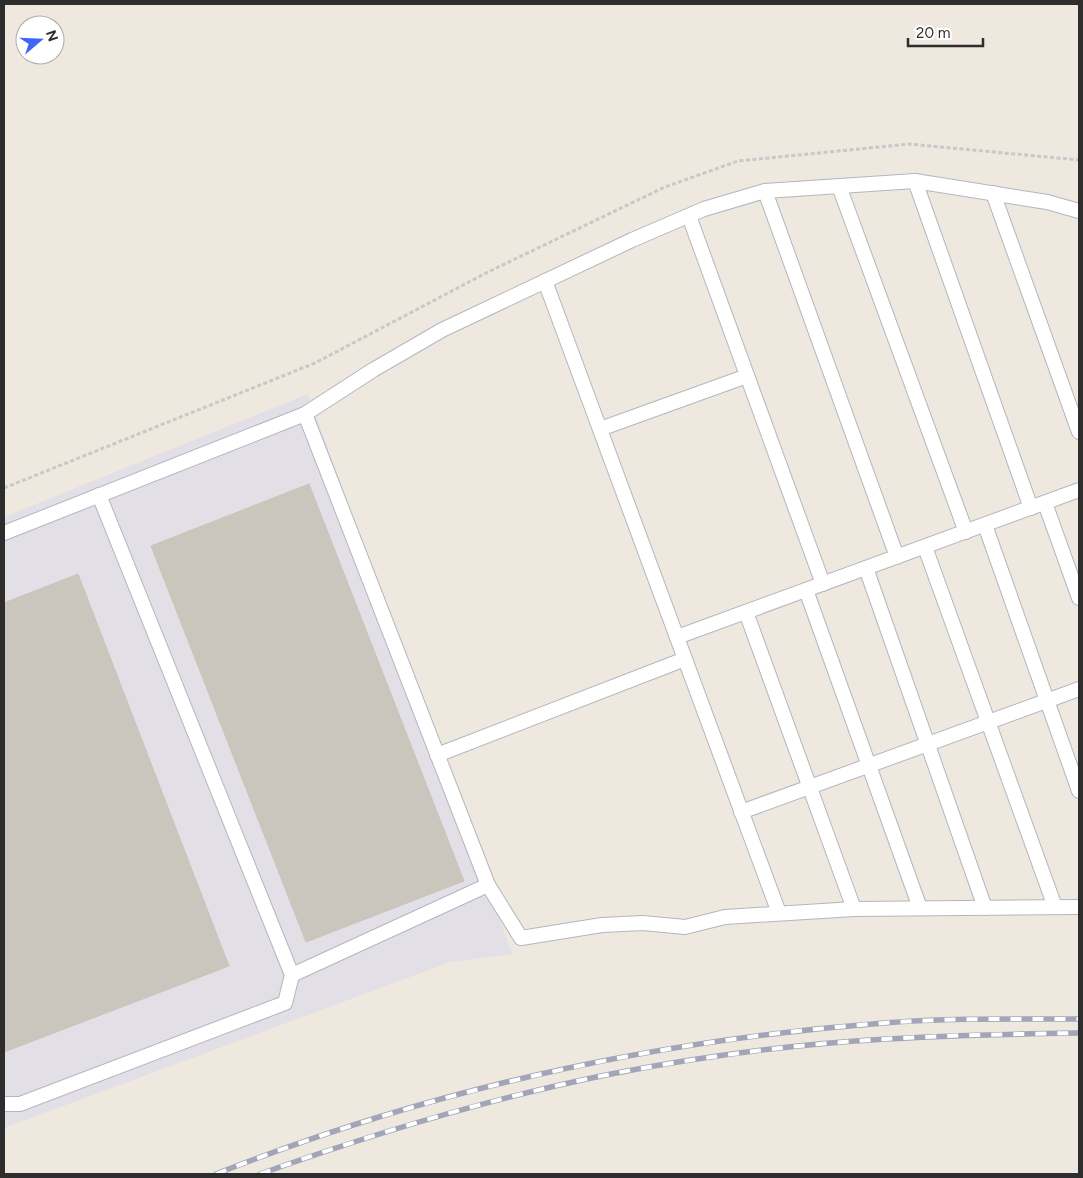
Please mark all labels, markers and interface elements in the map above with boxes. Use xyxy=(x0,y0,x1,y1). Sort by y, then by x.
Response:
north arrow xyxy=(15,15,65,65)
scale bar xyxy=(908,15,983,47)
text: 20 m xyxy=(916,24,950,42)
text: N xyxy=(42,28,62,44)

